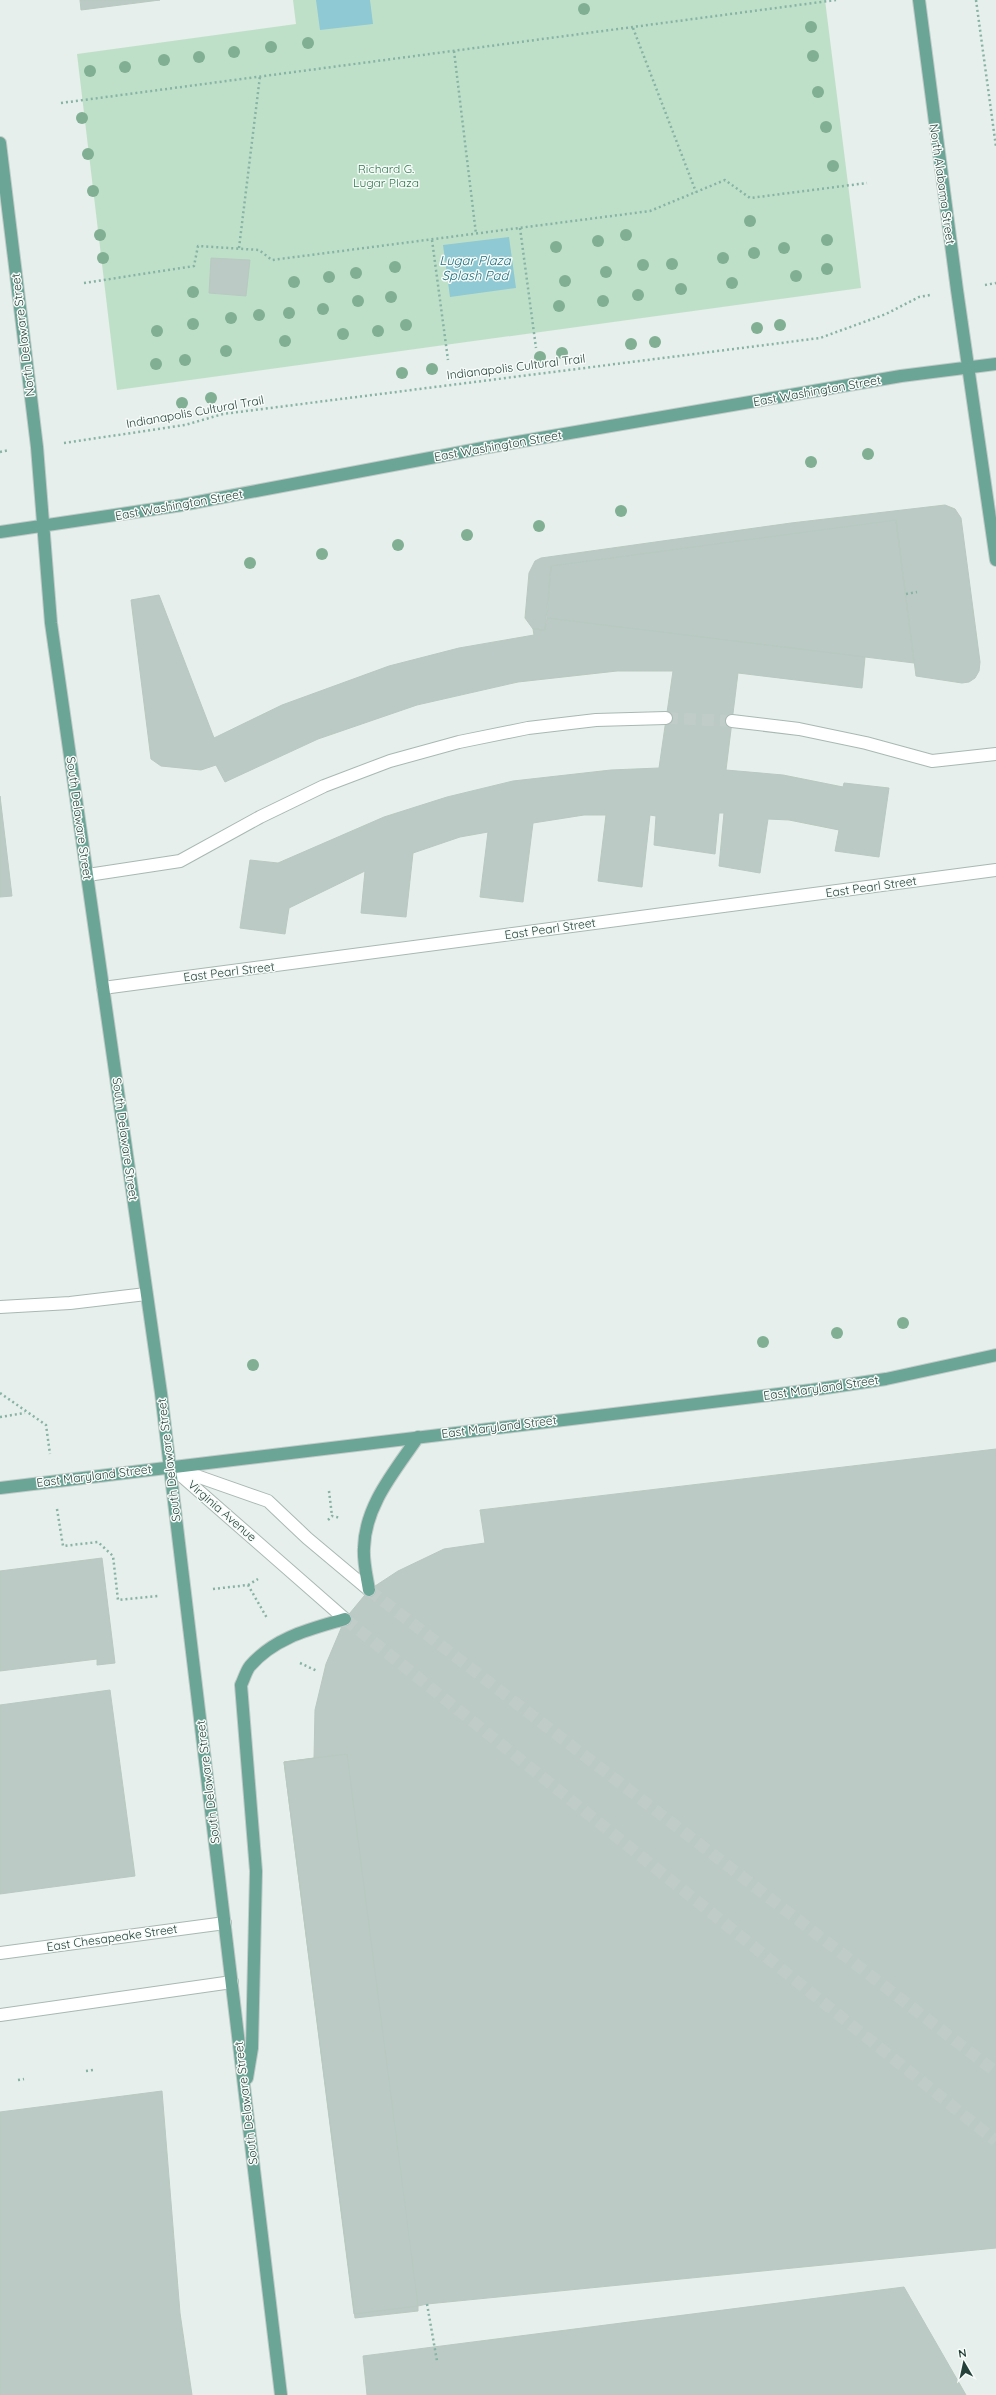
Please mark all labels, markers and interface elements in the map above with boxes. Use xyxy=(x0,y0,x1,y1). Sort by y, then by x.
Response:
street label: North Alabama Street xyxy=(927,123,958,245)
park label: Richard G. Lugar Plaza xyxy=(353,161,419,190)
water label: Lugar Plaza Splash Pad xyxy=(439,252,512,283)
street label: North Delaware Street xyxy=(8,273,37,397)
street label: Indianapolis Cultural Trail xyxy=(446,351,586,382)
street label: East Washington Street xyxy=(752,372,882,409)
street label: Indianapolis Cultural Trail xyxy=(125,392,265,431)
street label: East Washington Street xyxy=(433,427,563,464)
street label: East Washington Street xyxy=(114,486,244,523)
street label: South Delaware Street xyxy=(63,755,96,880)
street label: East Pearl Street xyxy=(825,873,917,900)
street label: East Pearl Street xyxy=(504,915,596,942)
street label: East Pearl Street xyxy=(183,958,275,985)
street label: South Delaware Street xyxy=(109,1076,142,1201)
street label: East Maryland Street xyxy=(762,1372,879,1403)
street label: South Delaware Street xyxy=(154,1398,184,1523)
street label: East Maryland Street xyxy=(440,1412,557,1441)
street label: East Maryland Street xyxy=(35,1461,152,1490)
street label: Virginia Avenue xyxy=(185,1477,260,1545)
street label: South Delaware Street xyxy=(193,1720,223,1845)
street label: East Chesapeake Street xyxy=(46,1921,178,1954)
street label: South Delaware Street xyxy=(231,2041,261,2166)
north arrow xyxy=(944,2343,984,2383)
text: N xyxy=(957,2346,968,2361)

